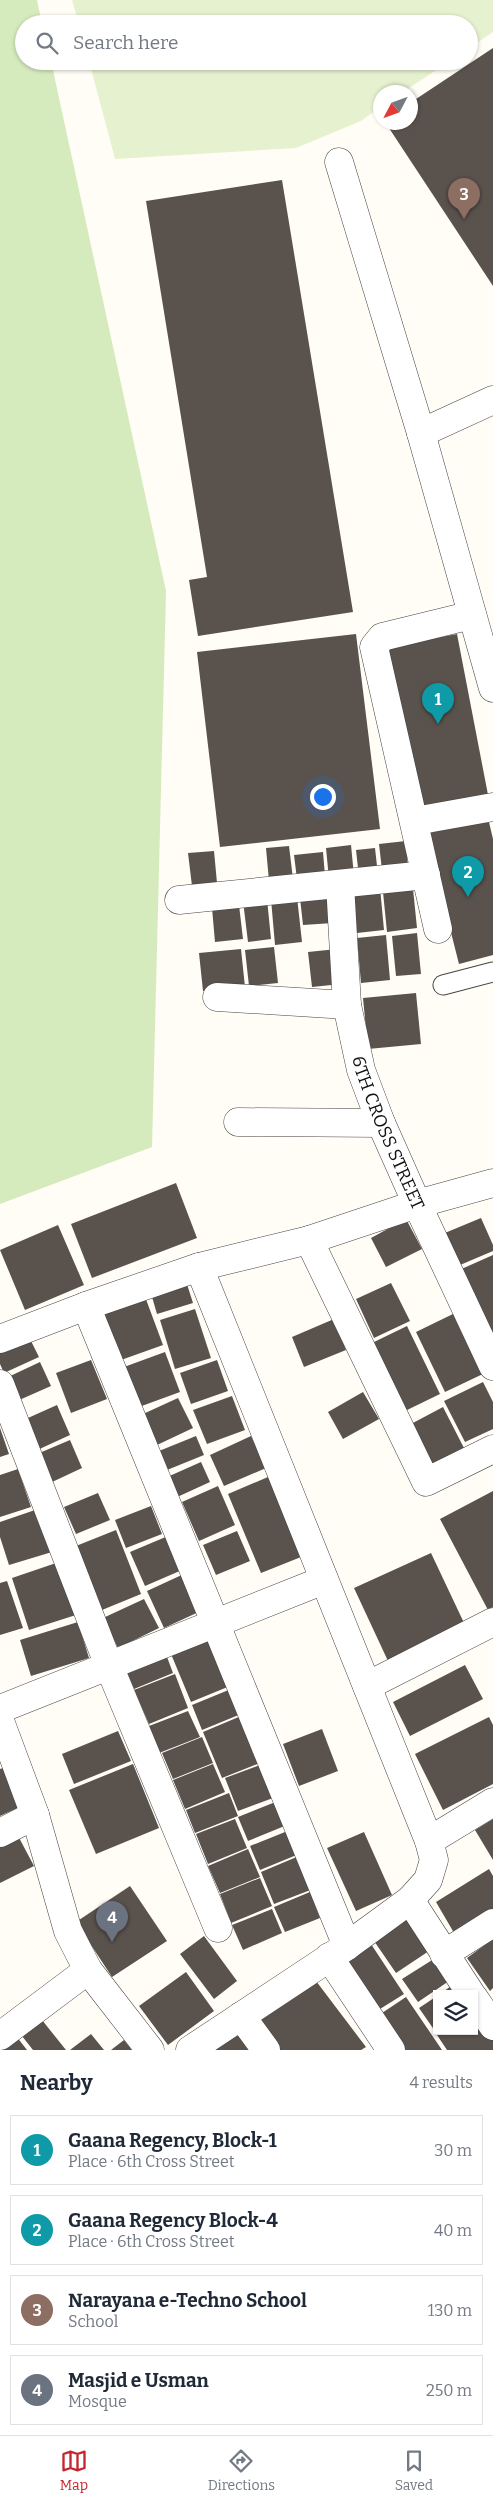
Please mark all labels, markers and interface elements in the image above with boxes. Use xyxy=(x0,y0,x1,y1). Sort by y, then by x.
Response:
search box xyxy=(15,15,478,70)
icon: search xyxy=(33,29,61,57)
text: Search here xyxy=(73,31,178,54)
north arrow xyxy=(373,85,418,130)
pin: 3 xyxy=(448,178,480,219)
pin: 1 xyxy=(422,683,454,724)
your location xyxy=(310,784,336,810)
pin: 2 xyxy=(452,856,484,897)
street label: 6TH CROSS STREET xyxy=(347,1054,429,1214)
pin: 4 xyxy=(96,1901,128,1942)
map controls xyxy=(433,1990,478,2035)
button: layers xyxy=(433,1990,478,2035)
text: Nearby xyxy=(20,2070,93,2096)
text: 4 results xyxy=(410,2073,473,2092)
text: Gaana Regency, Block-1 xyxy=(68,2129,277,2152)
text: 1 xyxy=(34,2141,40,2160)
text: 30 m xyxy=(434,2141,472,2160)
text: Place · 6th Cross Street xyxy=(68,2152,235,2171)
text: Gaana Regency Block-4 xyxy=(68,2209,278,2232)
text: 2 xyxy=(32,2221,42,2240)
text: 40 m xyxy=(434,2221,472,2240)
text: Place · 6th Cross Street xyxy=(68,2232,235,2251)
text: Narayana e-Techno School xyxy=(68,2289,307,2312)
text: 3 xyxy=(32,2301,42,2320)
text: 130 m xyxy=(428,2301,472,2320)
text: School xyxy=(68,2312,118,2331)
text: Masjid e Usman xyxy=(68,2369,209,2392)
text: 4 xyxy=(32,2381,42,2400)
text: 250 m xyxy=(426,2381,472,2400)
text: Mosque xyxy=(68,2392,127,2411)
tab: Map xyxy=(60,2447,88,2494)
tab: Directions xyxy=(208,2447,275,2494)
tab: Saved xyxy=(395,2447,433,2494)

